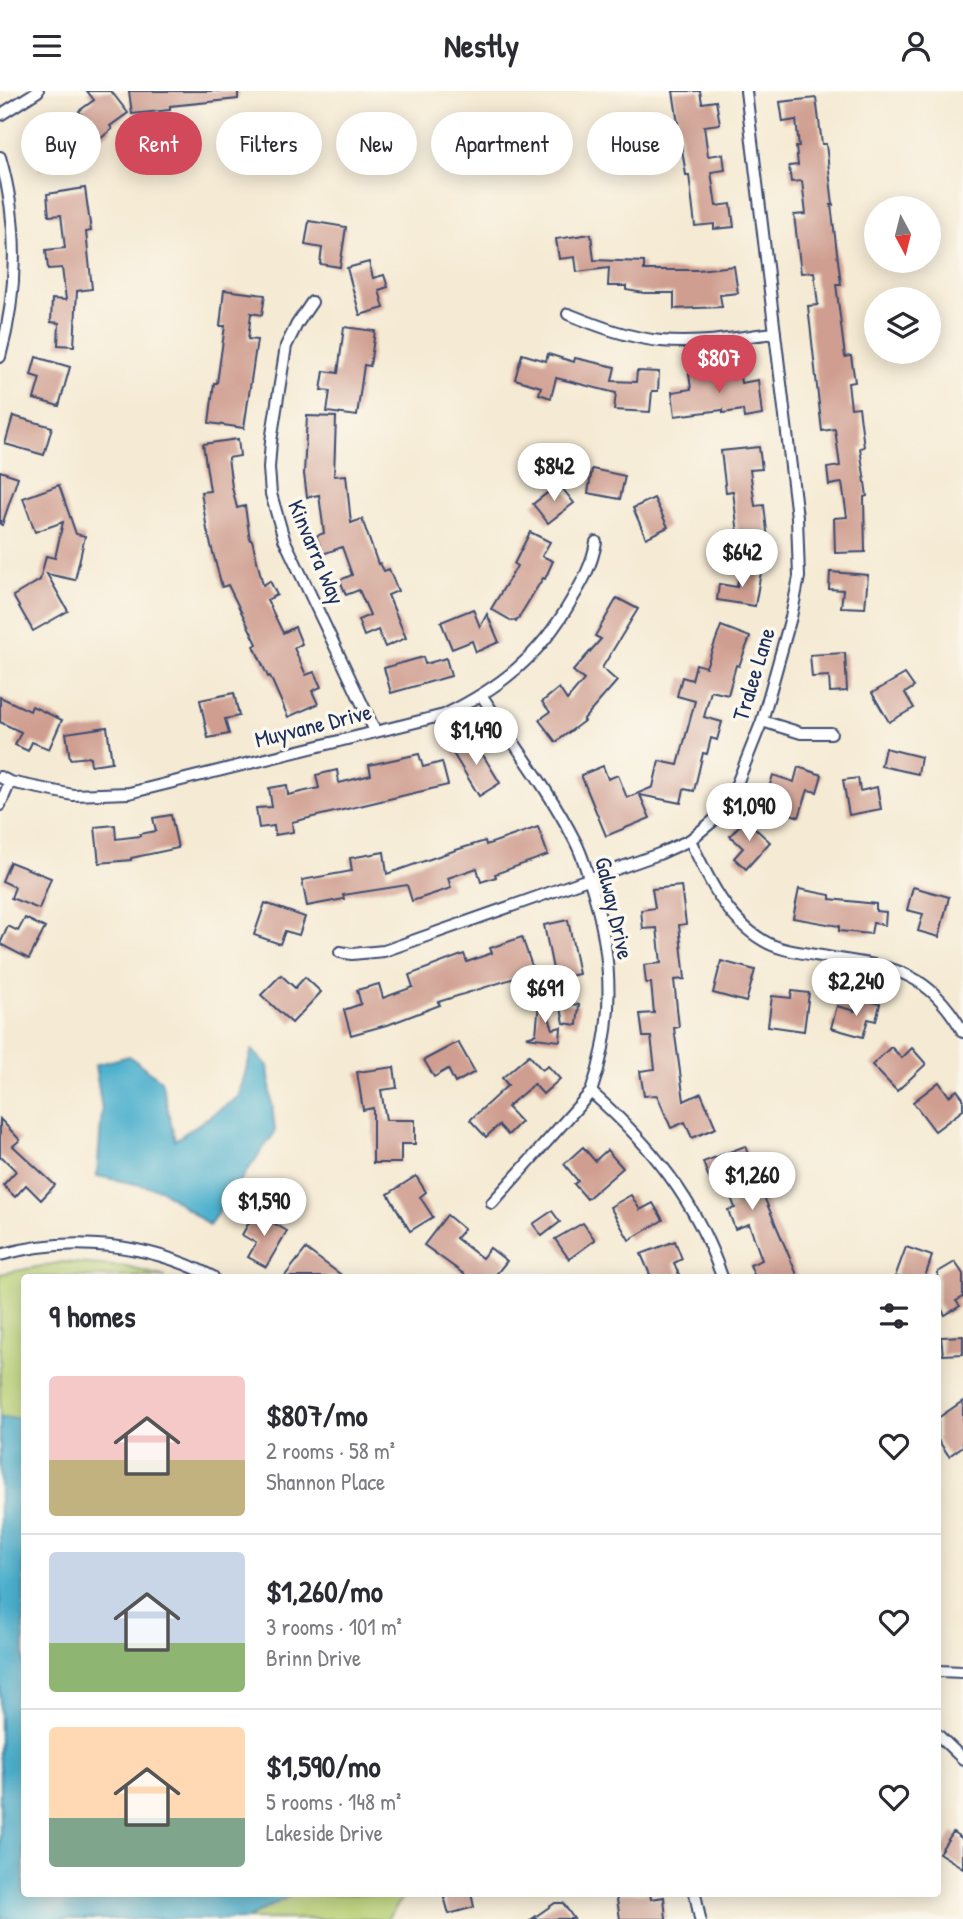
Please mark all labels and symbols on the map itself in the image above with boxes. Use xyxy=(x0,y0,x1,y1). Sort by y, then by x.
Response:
north arrow xyxy=(864,196,942,273)
pin: $807 xyxy=(678,335,760,395)
pin: $842 xyxy=(513,443,595,503)
street label: Kinvarra Way xyxy=(281,495,353,609)
pin: $642 xyxy=(701,529,783,589)
street label: Tralee Lane xyxy=(724,624,782,724)
street label: Muyvane Drive xyxy=(252,696,374,754)
pin: $1,490 xyxy=(419,707,533,767)
pin: $1,090 xyxy=(692,783,806,843)
street label: Galway Drive xyxy=(588,854,642,962)
pin: $2,240 xyxy=(799,958,913,1018)
pin: $691 xyxy=(504,965,586,1025)
pin: $1,260 xyxy=(695,1153,809,1212)
pin: $1,590 xyxy=(207,1179,321,1238)

